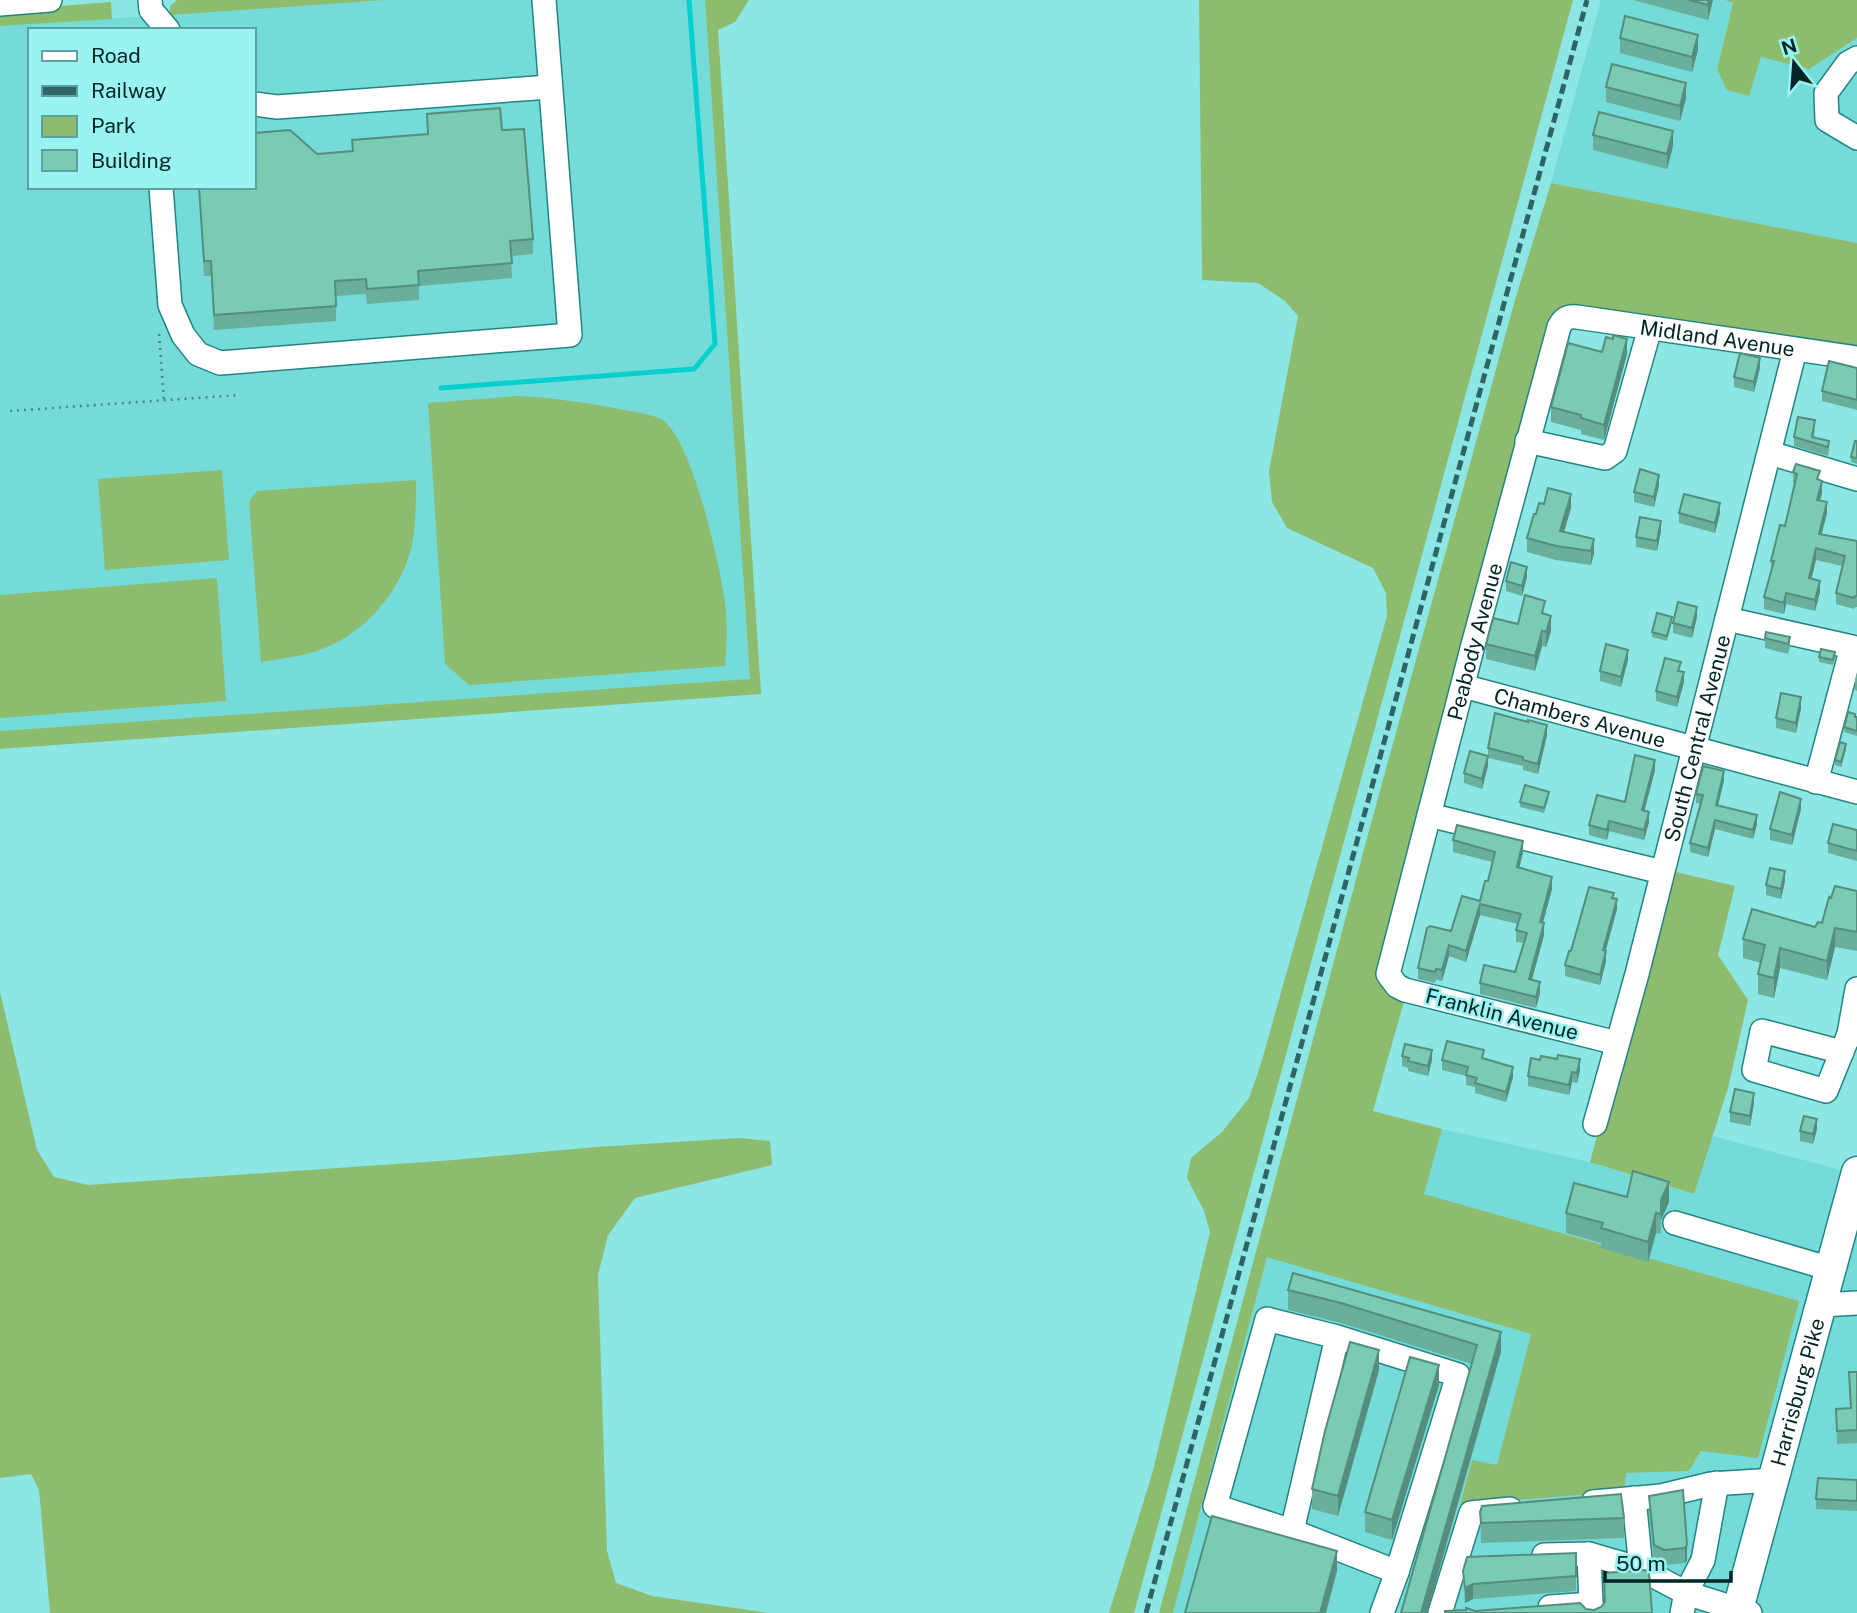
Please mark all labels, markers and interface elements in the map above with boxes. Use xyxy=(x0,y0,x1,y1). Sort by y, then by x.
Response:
legend xyxy=(28,28,256,189)
north arrow xyxy=(1759,28,1829,98)
text: N xyxy=(1779,34,1799,59)
text: Road xyxy=(91,43,141,68)
text: Railway xyxy=(91,78,167,103)
text: Park xyxy=(91,113,136,138)
text: Building xyxy=(91,148,172,173)
street label: Midland Avenue xyxy=(1638,314,1797,361)
street label: Peabody Avenue xyxy=(1442,560,1507,723)
street label: South Central Avenue xyxy=(1658,632,1735,844)
street label: Chambers Avenue xyxy=(1491,682,1668,752)
street label: Franklin Avenue xyxy=(1423,983,1581,1045)
street label: Harrisburg Pike xyxy=(1765,1315,1829,1469)
scale bar xyxy=(1605,1540,1731,1584)
text: 50 m xyxy=(1616,1551,1666,1576)

